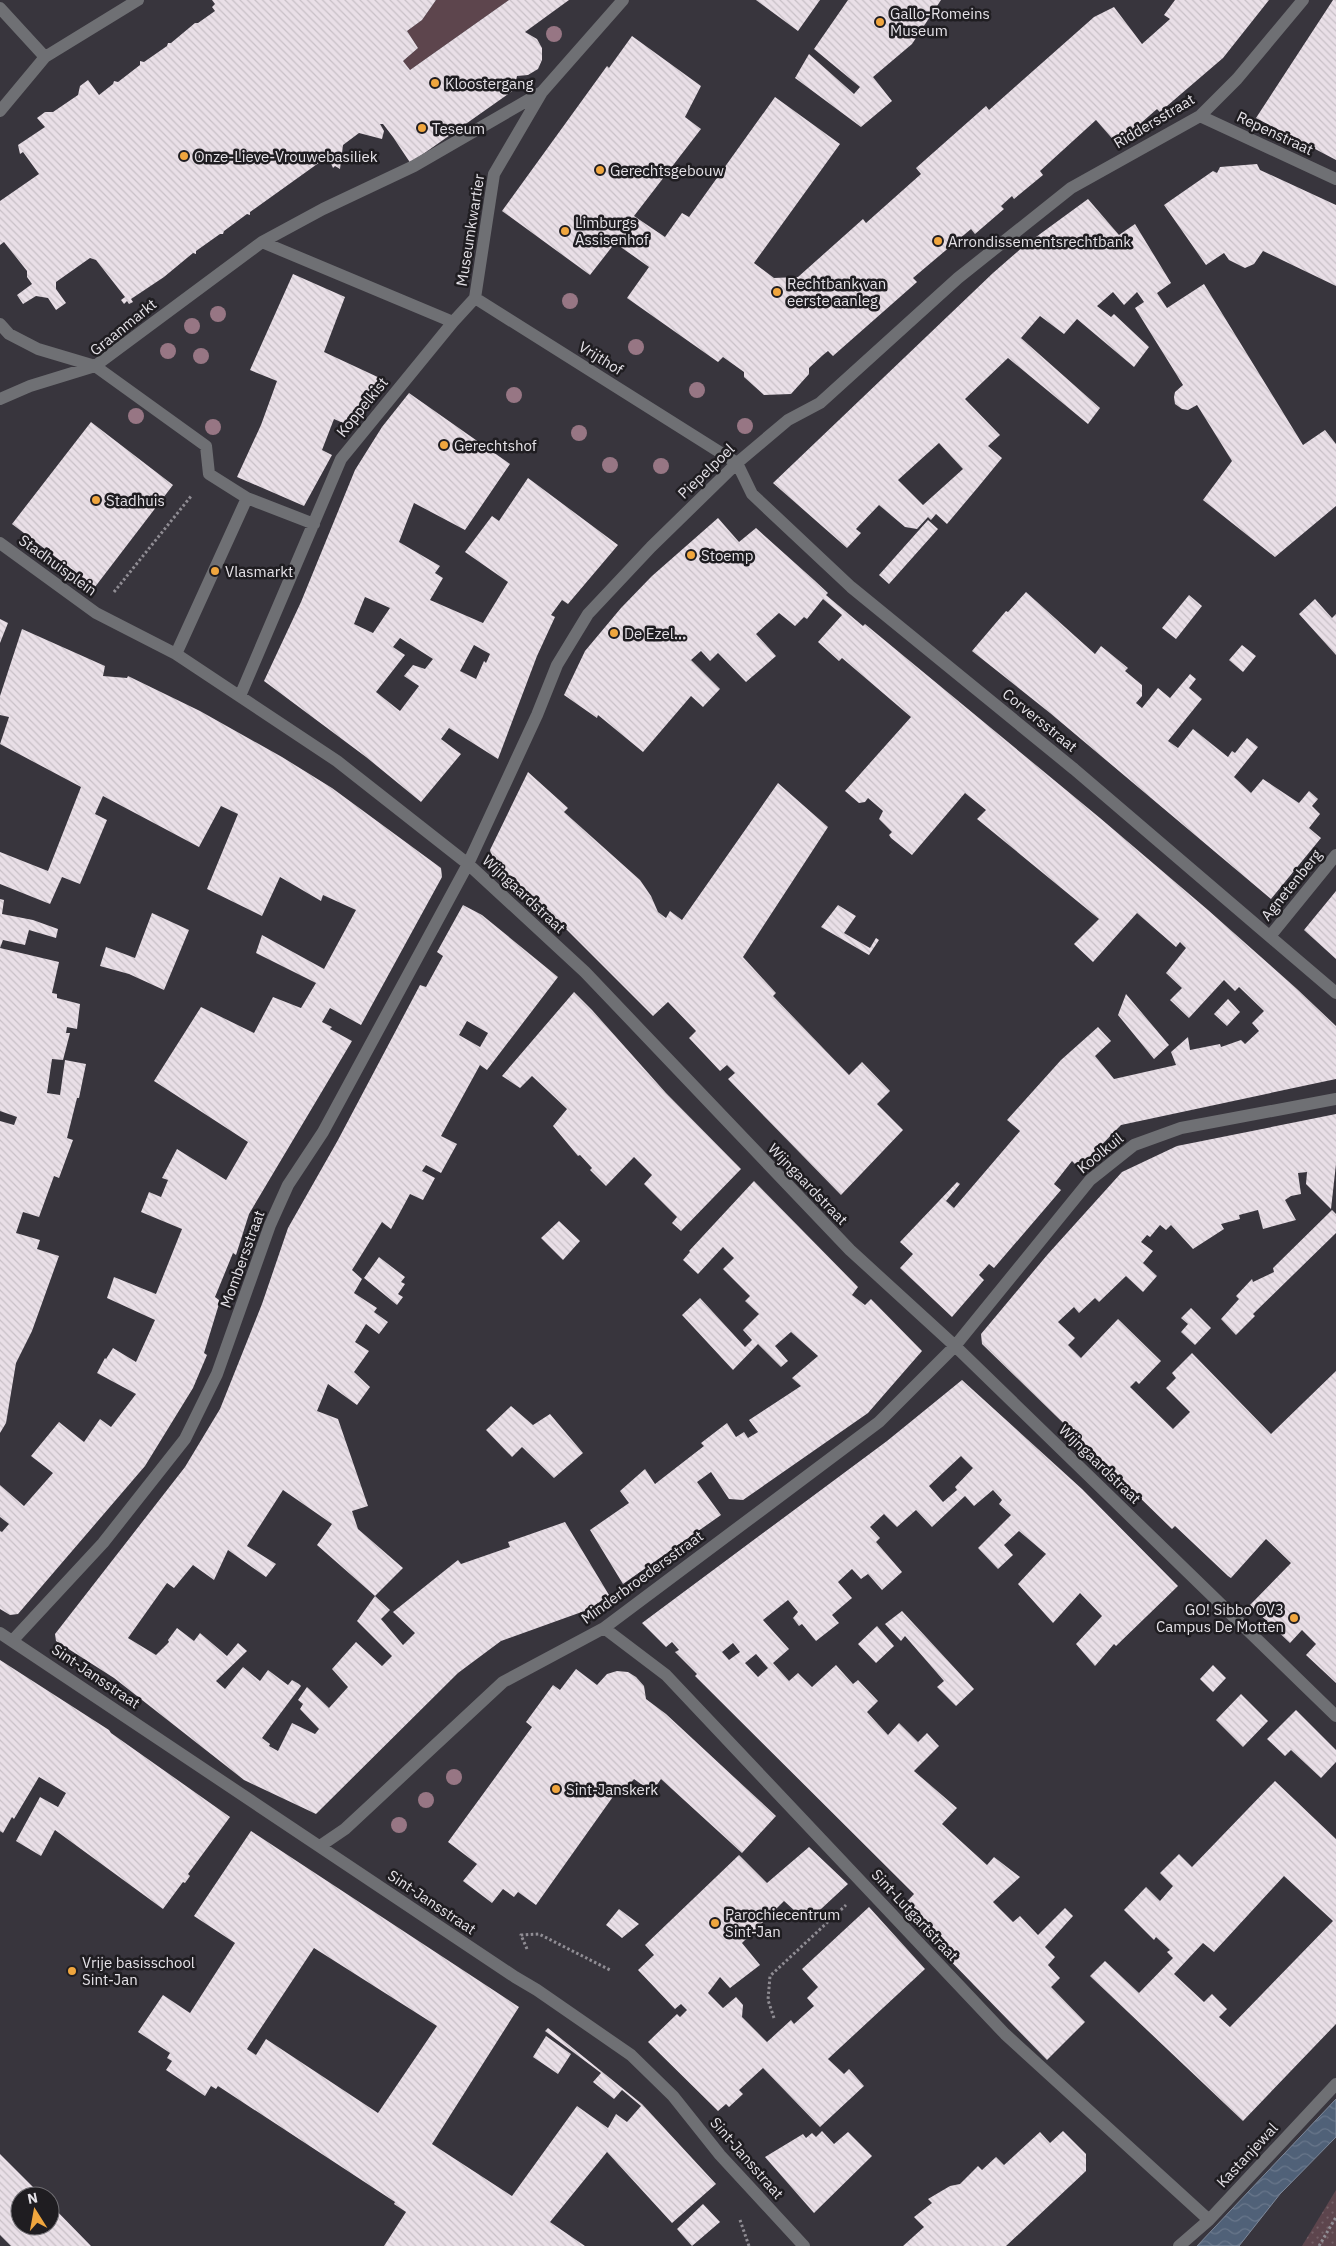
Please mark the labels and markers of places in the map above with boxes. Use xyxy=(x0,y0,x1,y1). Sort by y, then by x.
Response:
place label: Gallo-Romeins Museum xyxy=(890,4,990,40)
marker: Gallo-Romeins Museum xyxy=(874,16,886,28)
place label: Kloostergang xyxy=(445,74,534,93)
marker: Kloostergang xyxy=(429,77,441,89)
place label: Teseum xyxy=(432,119,485,138)
marker: Teseum xyxy=(416,122,428,134)
place label: Onze-Lieve-Vrouwebasiliek xyxy=(194,147,378,166)
marker: Onze-Lieve-Vrouwebasiliek xyxy=(178,150,190,162)
place label: Gerechtsgebouw xyxy=(610,161,724,180)
marker: Gerechtsgebouw xyxy=(594,164,606,176)
place label: Limburgs Assisenhof xyxy=(575,213,649,249)
marker: Limburgs Assisenhof xyxy=(559,225,571,237)
place label: Arrondissementsrechtbank xyxy=(948,232,1131,251)
marker: Arrondissementsrechtbank xyxy=(932,235,944,247)
place label: Rechtbank van eerste aanleg xyxy=(787,274,886,310)
marker: Rechtbank van eerste aanleg xyxy=(771,286,783,298)
place label: Gerechtshof xyxy=(454,436,537,455)
marker: Gerechtshof xyxy=(438,439,450,451)
place label: Stadhuis xyxy=(106,491,165,510)
marker: Stadhuis xyxy=(90,494,102,506)
place label: Stoemp xyxy=(701,546,753,565)
marker: Stoemp xyxy=(685,549,697,561)
place label: Vlasmarkt xyxy=(225,562,293,581)
marker: Vlasmarkt xyxy=(209,565,221,577)
place label: De Ezel... xyxy=(624,624,686,643)
marker: De Ezel... xyxy=(608,627,620,639)
place label: GO! Sibbo OV3 Campus De Motten xyxy=(1156,1600,1284,1636)
marker: GO! Sibbo OV3 Campus De Motten xyxy=(1288,1612,1300,1624)
place label: Sint-Janskerk xyxy=(566,1780,658,1799)
marker: Sint-Janskerk xyxy=(550,1783,562,1795)
place label: Parochiecentrum Sint-Jan xyxy=(725,1905,840,1941)
marker: Parochiecentrum Sint-Jan xyxy=(709,1917,721,1929)
place label: Vrije basisschool Sint-Jan xyxy=(82,1953,195,1989)
marker: Vrije basisschool Sint-Jan xyxy=(66,1965,78,1977)

